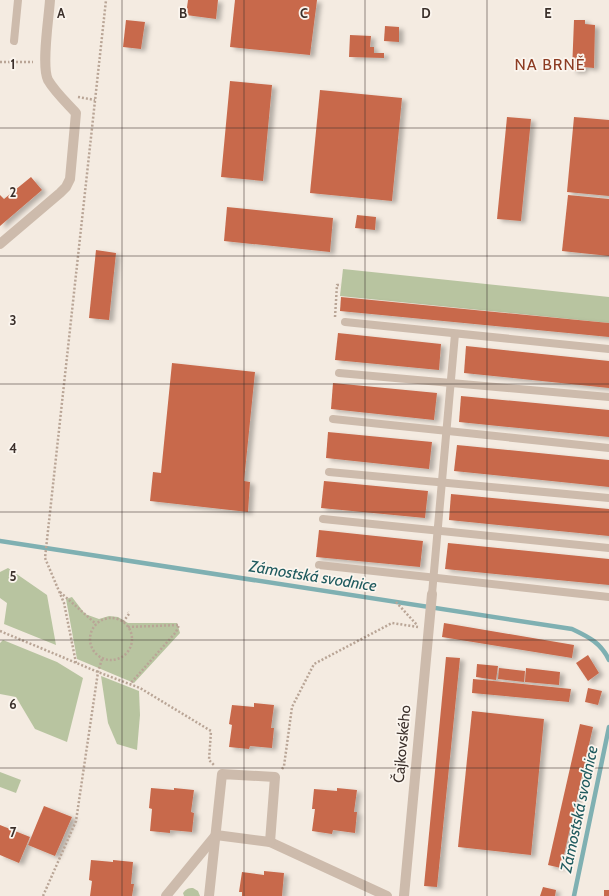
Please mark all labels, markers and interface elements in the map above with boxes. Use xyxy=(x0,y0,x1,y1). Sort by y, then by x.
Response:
text: A xyxy=(57,5,66,21)
text: B xyxy=(179,5,187,21)
text: C xyxy=(300,5,308,21)
text: D xyxy=(421,5,431,21)
text: E xyxy=(544,5,552,21)
district label: NA BRNĚ xyxy=(514,55,586,74)
text: 1 xyxy=(11,56,15,72)
text: 2 xyxy=(10,184,17,200)
text: 3 xyxy=(9,312,17,328)
text: 4 xyxy=(9,440,17,456)
water label: Zámostská svodnice xyxy=(247,556,378,595)
text: 5 xyxy=(10,568,17,584)
text: 6 xyxy=(9,696,17,712)
street label: Čajkovského xyxy=(389,704,414,784)
water label: Zámostská svodnice xyxy=(556,744,602,875)
text: 7 xyxy=(10,824,17,840)

